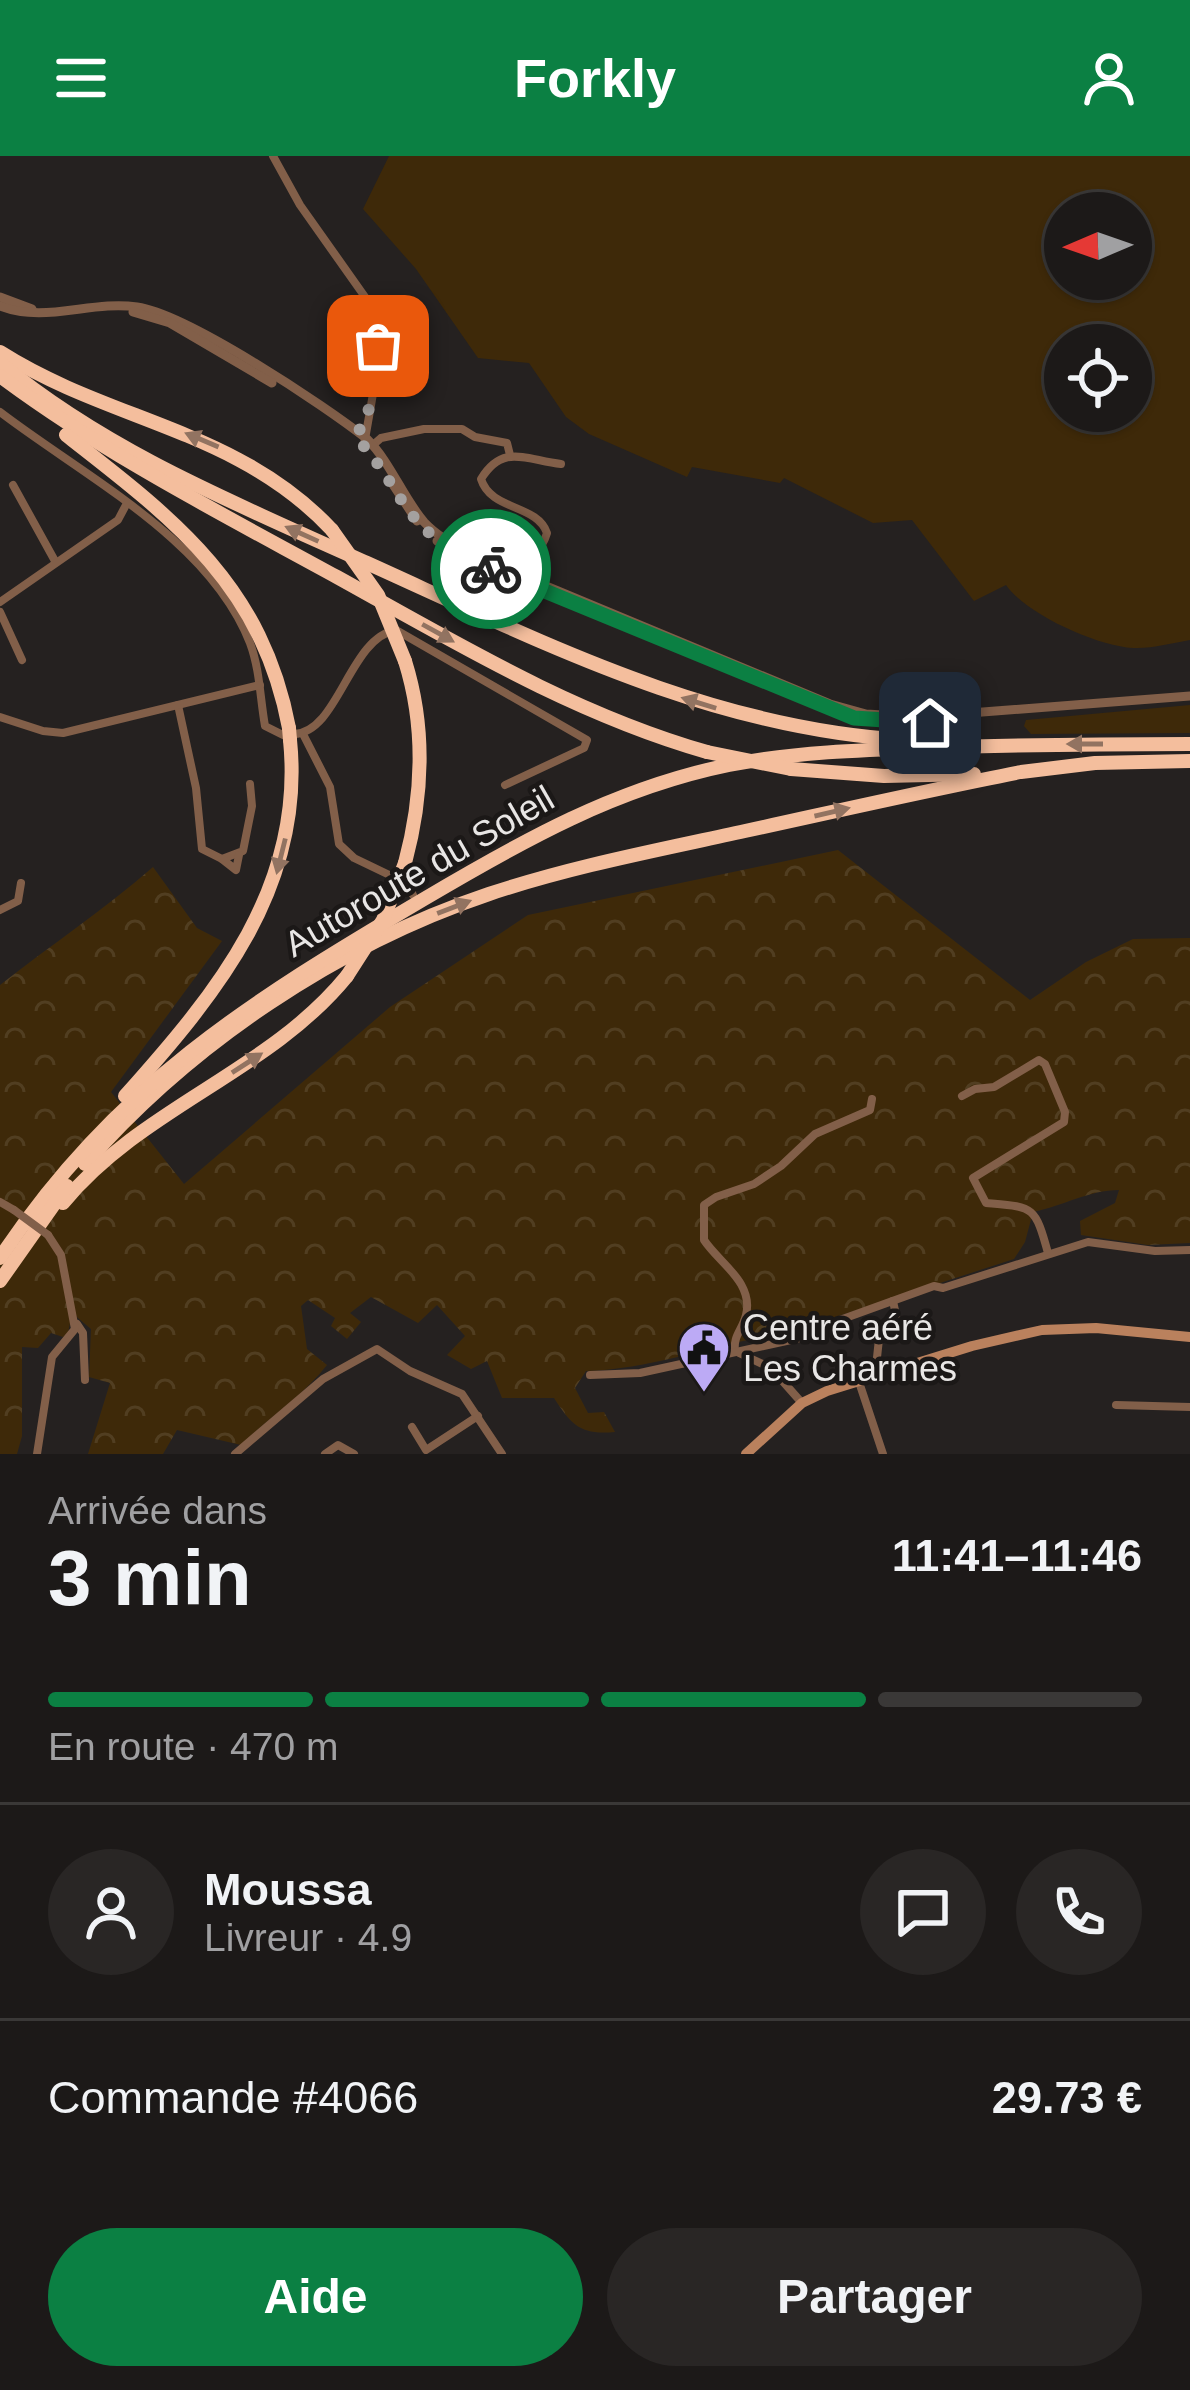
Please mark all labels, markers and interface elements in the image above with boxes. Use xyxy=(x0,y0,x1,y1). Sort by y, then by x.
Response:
icon: menu xyxy=(48,45,114,111)
icon: person xyxy=(1076,45,1142,111)
text: Forkly xyxy=(514,48,676,108)
north arrow xyxy=(1044,192,1152,300)
map controls xyxy=(1044,192,1152,432)
pin xyxy=(327,295,429,397)
icon: bag xyxy=(345,313,411,379)
button: locate xyxy=(1044,324,1152,432)
one-way arrow xyxy=(185,429,220,449)
courier xyxy=(431,509,551,629)
one-way arrow xyxy=(284,523,319,543)
icon: bike xyxy=(458,536,524,602)
one-way arrow xyxy=(420,622,455,643)
pin xyxy=(879,672,981,774)
icon: home xyxy=(897,690,963,756)
one-way arrow xyxy=(680,693,717,711)
one-way arrow xyxy=(1065,734,1103,754)
street label: Autoroute du Soleil xyxy=(277,777,561,965)
one-way arrow xyxy=(814,802,852,821)
one-way arrow xyxy=(271,837,290,874)
one-way arrow xyxy=(437,896,473,915)
one-way arrow xyxy=(230,1053,263,1075)
place label: Centre aéré Les Charmes xyxy=(743,1307,957,1389)
public building icon: Centre aéré Les Charmes xyxy=(676,1320,732,1394)
text: Arrivée dans xyxy=(48,1489,267,1532)
text: 11:41–11:46 xyxy=(892,1530,1142,1581)
text: 3 min xyxy=(48,1534,252,1622)
text: En route · 470 m xyxy=(48,1725,338,1768)
button: person xyxy=(48,1849,174,1975)
button: chat xyxy=(860,1849,986,1975)
button: phone xyxy=(1016,1849,1142,1975)
text: Moussa xyxy=(204,1864,372,1915)
text: Livreur · 4.9 xyxy=(204,1916,412,1959)
text: Commande #4066 xyxy=(48,2072,418,2123)
text: 29.73 € xyxy=(992,2072,1142,2123)
button: Aide xyxy=(48,2228,583,2366)
button: Partager xyxy=(607,2228,1142,2366)

